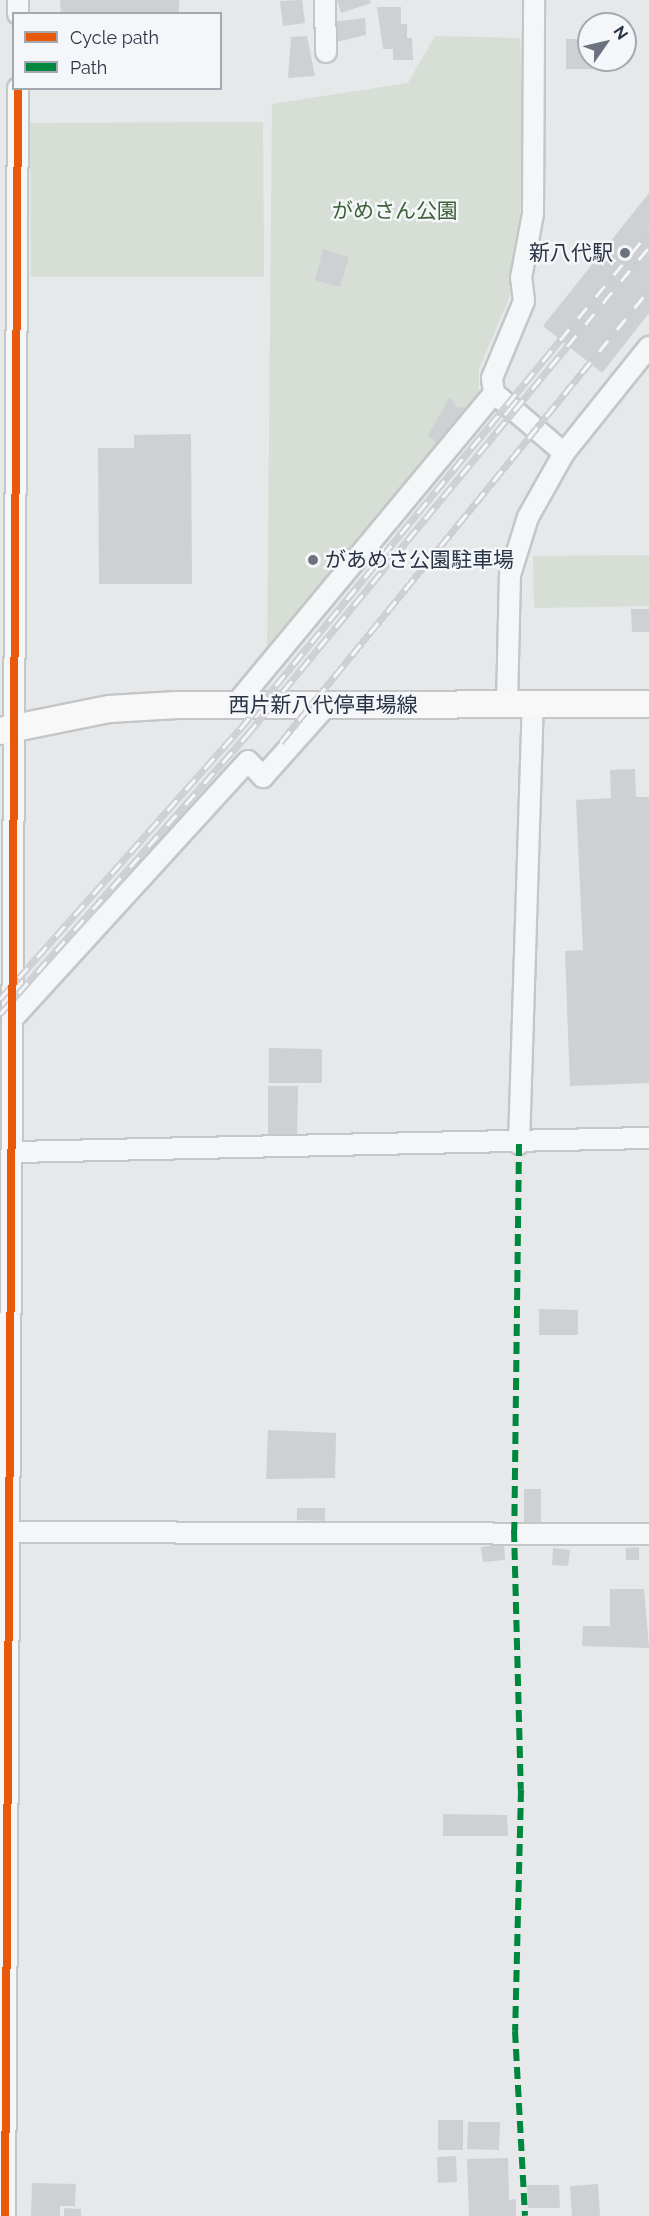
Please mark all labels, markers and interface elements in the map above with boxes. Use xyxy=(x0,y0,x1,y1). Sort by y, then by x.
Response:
legend xyxy=(12,12,222,90)
north arrow xyxy=(577,12,637,72)
text: N xyxy=(609,22,632,43)
text: Cycle path xyxy=(70,27,159,48)
text: Path xyxy=(70,57,107,78)
park label: がめさん公園 xyxy=(332,198,458,224)
place label: 新八代駅 xyxy=(529,240,613,266)
marker: 新八代駅 xyxy=(618,246,632,260)
place label: があめさ公園駐車場 xyxy=(325,547,514,573)
marker: があめさ公園駐車場 xyxy=(306,553,320,567)
street label: 西片新八代停車場線 xyxy=(229,692,417,718)

